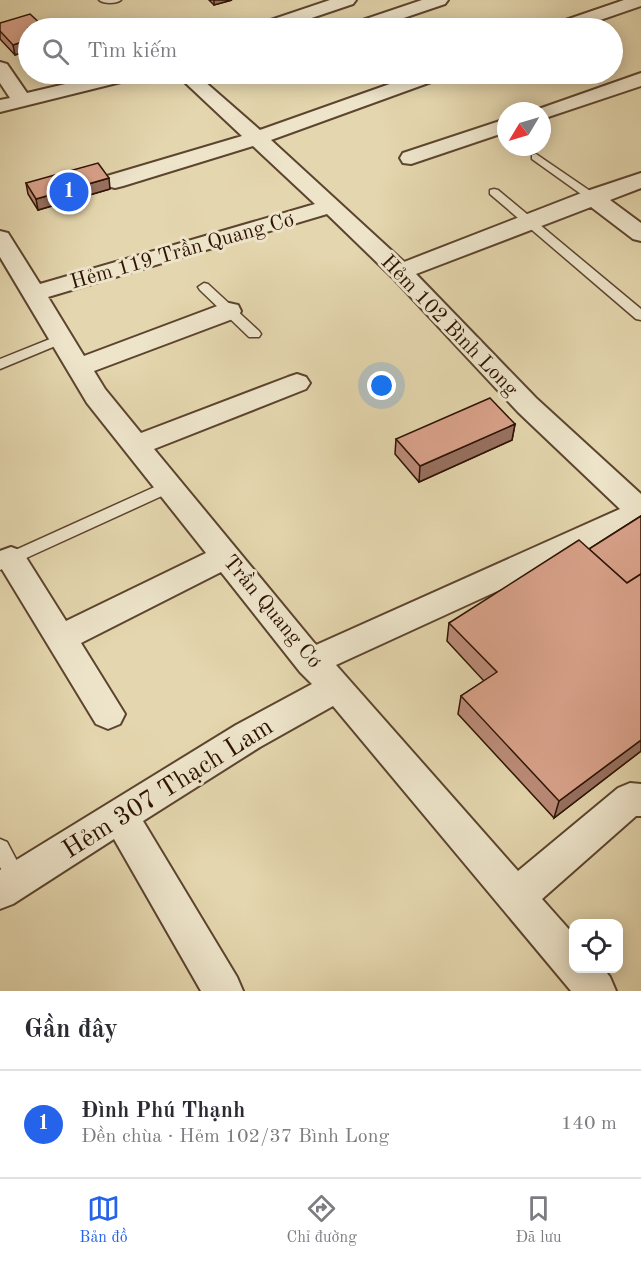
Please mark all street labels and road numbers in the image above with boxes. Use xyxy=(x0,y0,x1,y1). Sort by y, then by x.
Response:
street label: Hẻm 119 Trần Quang Cơ xyxy=(68,207,297,293)
street label: Hẻm 102 Bình Long xyxy=(376,251,522,401)
street label: Trần Quang Cơ xyxy=(219,550,327,673)
street label: Hẻm 307 Thạch Lam xyxy=(59,714,278,864)

